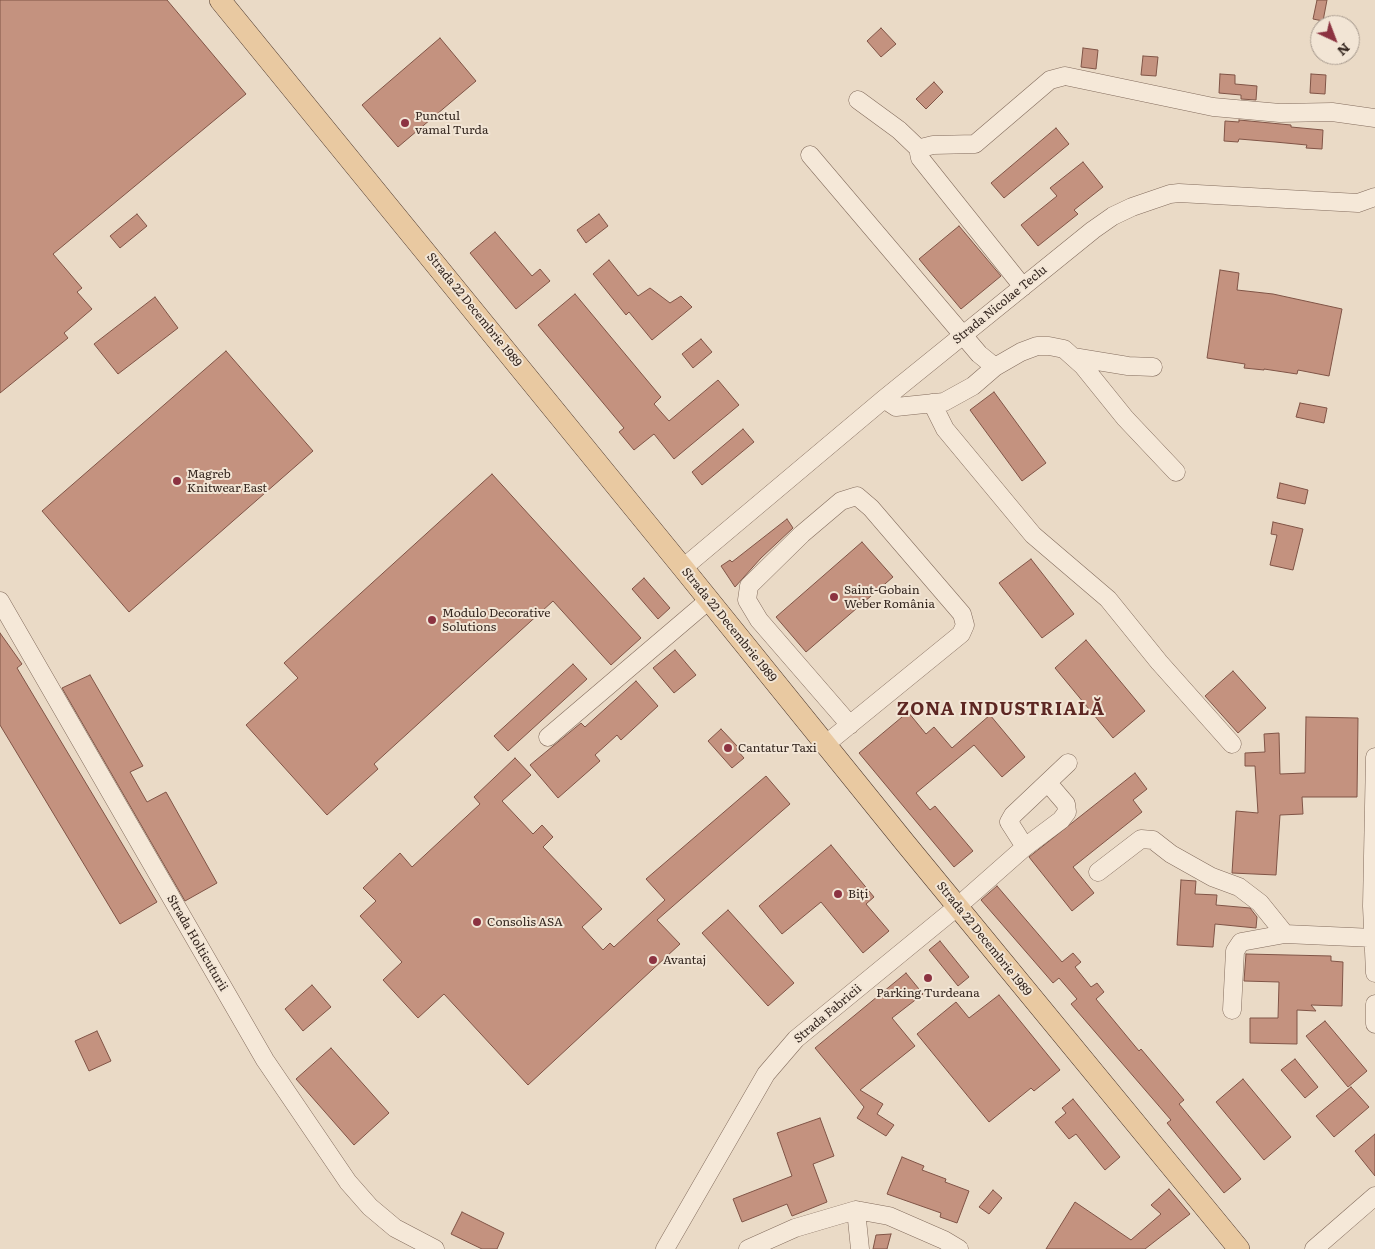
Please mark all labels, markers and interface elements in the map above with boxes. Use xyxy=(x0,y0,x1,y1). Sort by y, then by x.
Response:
north arrow xyxy=(1310,15,1360,65)
text: N xyxy=(1333,39,1356,62)
place label: Punctul vamal Turda xyxy=(415,109,488,137)
marker: Punctul vamal Turda xyxy=(399,117,411,129)
street label: Strada 22 Decembrie 1989 xyxy=(423,250,525,370)
street label: Strada Nicolae Teclu xyxy=(950,263,1050,347)
place label: Magreb Knitwear East xyxy=(187,467,267,495)
marker: Magreb Knitwear East xyxy=(171,475,183,487)
street label: Strada 22 Decembrie 1989 xyxy=(678,565,780,685)
place label: Saint-Gobain Weber România xyxy=(844,583,935,611)
marker: Saint-Gobain Weber România xyxy=(828,591,840,603)
place label: Modulo Decorative Solutions xyxy=(442,606,550,634)
marker: Modulo Decorative Solutions xyxy=(426,614,438,626)
district label: ZONA INDUSTRIALĂ xyxy=(895,699,1107,721)
place label: Cantatur Taxi xyxy=(738,741,817,755)
marker: Cantatur Taxi xyxy=(722,742,734,754)
street label: Strada 22 Decembrie 1989 xyxy=(933,879,1035,999)
place label: Biți xyxy=(848,887,868,901)
marker: Biți xyxy=(832,888,844,900)
street label: Strada Holticuturii xyxy=(164,892,230,994)
place label: Consolis ASA xyxy=(487,915,563,929)
marker: Consolis ASA xyxy=(471,916,483,928)
place label: Avantaj xyxy=(663,953,706,967)
marker: Avantaj xyxy=(647,954,659,966)
marker: Parking Turdeana xyxy=(922,972,934,984)
street label: Strada Fabricii xyxy=(791,982,865,1046)
place label: Parking Turdeana xyxy=(876,986,980,1000)

